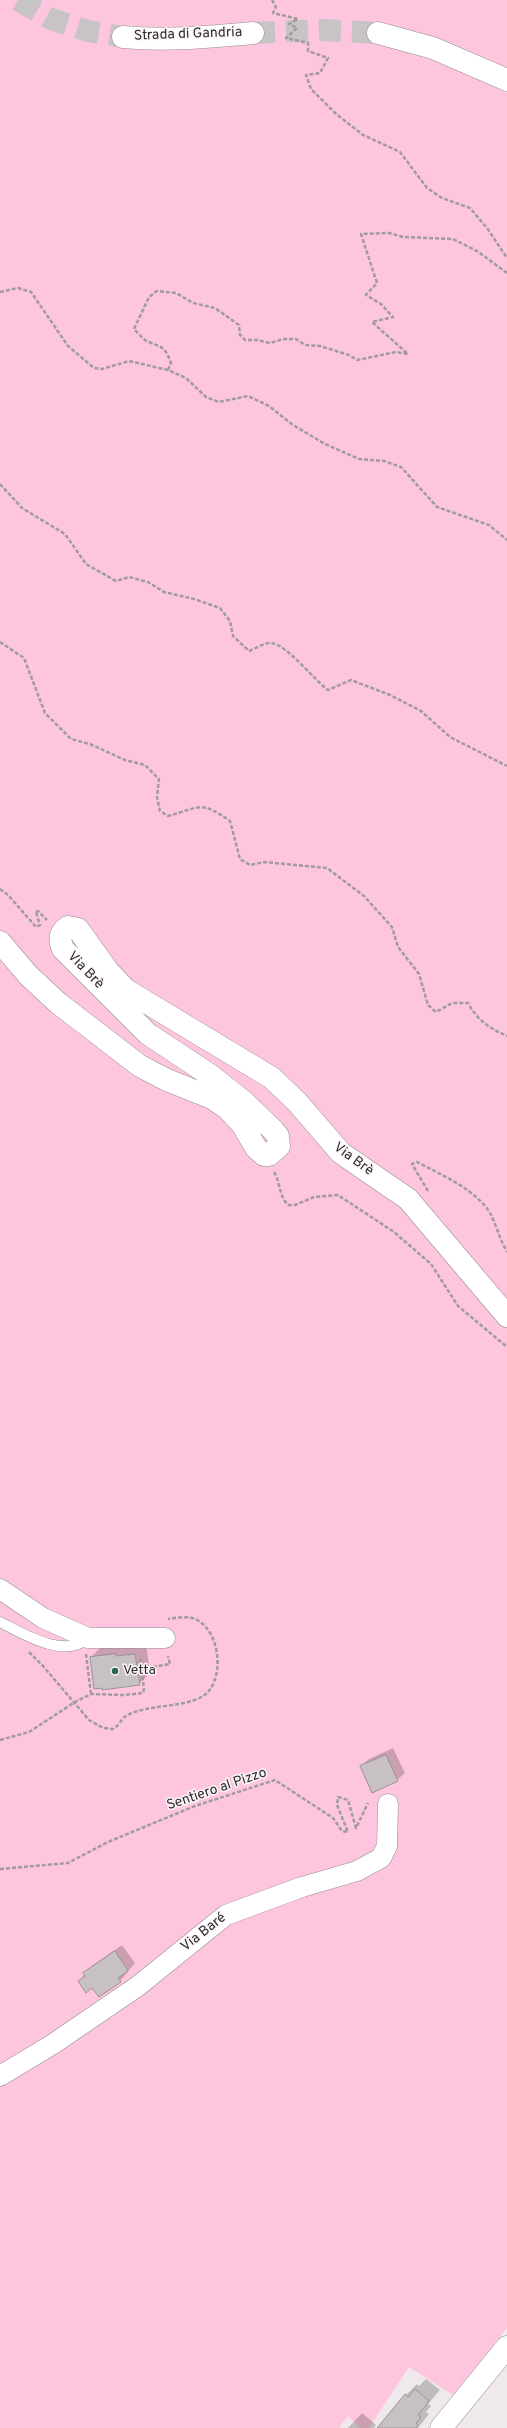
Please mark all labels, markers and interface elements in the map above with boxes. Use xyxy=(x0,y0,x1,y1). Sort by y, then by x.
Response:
street label: Strada di Gandria xyxy=(134,25,242,45)
street label: Via Brè xyxy=(63,949,107,993)
street label: Via Brè xyxy=(330,1140,376,1180)
place label: Vetta xyxy=(123,1663,156,1679)
marker: Vetta xyxy=(110,1666,120,1676)
street label: Sentiero al Pizzo xyxy=(165,1765,269,1815)
street label: Via Baré xyxy=(178,1910,230,1956)

